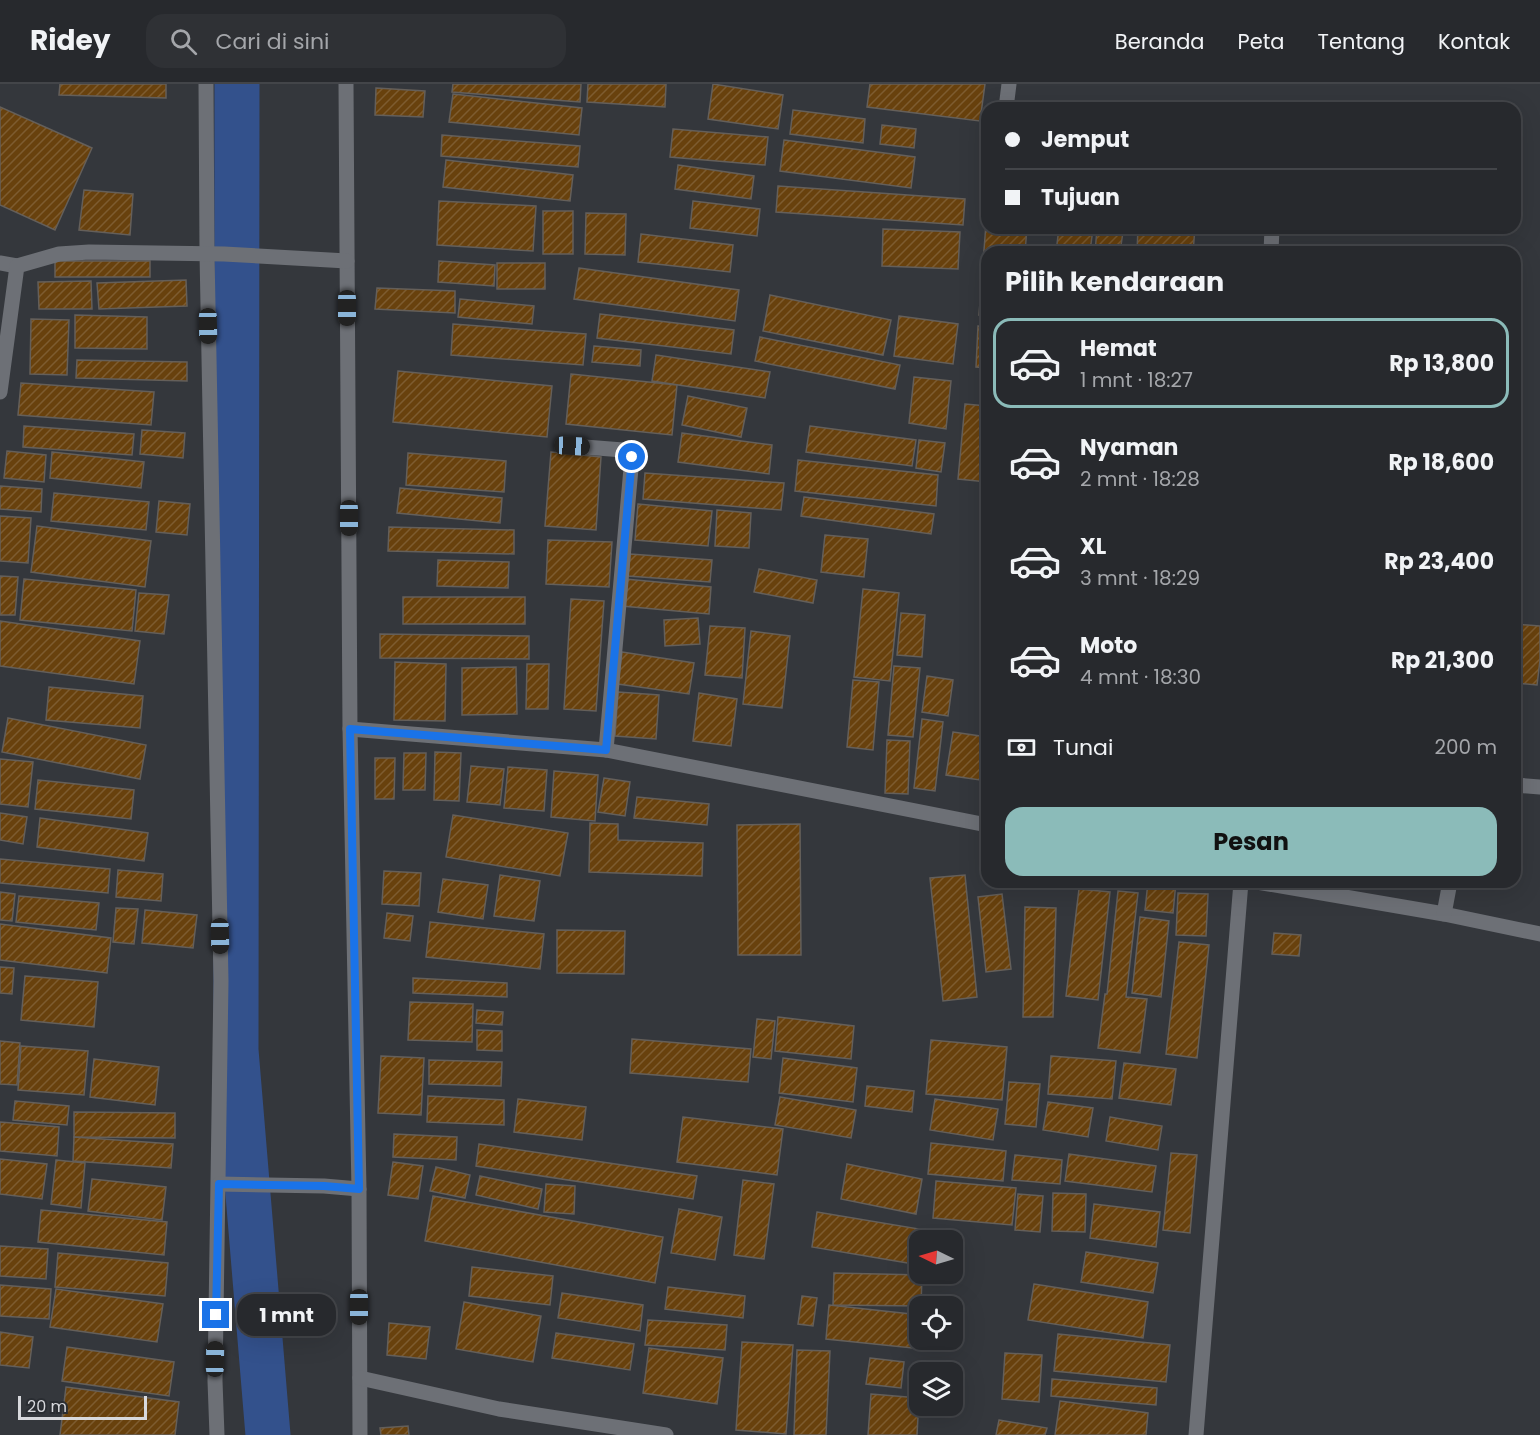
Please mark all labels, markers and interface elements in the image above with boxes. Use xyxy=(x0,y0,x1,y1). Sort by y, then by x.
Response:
search box xyxy=(146,14,566,68)
text: Ridey xyxy=(30,21,110,60)
icon: search xyxy=(167,25,200,58)
text: Cari di sini xyxy=(215,26,329,57)
text: Beranda xyxy=(1115,27,1205,56)
text: Peta xyxy=(1238,27,1285,56)
text: Tentang xyxy=(1318,27,1405,56)
text: Kontak xyxy=(1438,27,1510,56)
text: Jemput xyxy=(1041,124,1129,155)
text: Tujuan xyxy=(1041,182,1120,213)
text: Pilih kendaraan xyxy=(1005,263,1224,300)
car xyxy=(338,290,356,326)
car xyxy=(199,308,217,344)
text: Hemat xyxy=(1080,333,1157,364)
icon: car xyxy=(1008,336,1062,390)
text: Rp 13,800 xyxy=(1389,348,1494,379)
text: 1 mnt · 18:27 xyxy=(1080,366,1193,394)
text: Nyaman xyxy=(1080,432,1178,463)
icon: car xyxy=(1008,435,1062,489)
car xyxy=(554,436,590,456)
route start xyxy=(618,443,645,470)
text: Rp 18,600 xyxy=(1389,447,1494,478)
text: 2 mnt · 18:28 xyxy=(1080,465,1200,493)
car xyxy=(340,500,358,536)
text: XL xyxy=(1080,531,1106,562)
icon: car xyxy=(1008,534,1062,588)
text: Rp 23,400 xyxy=(1384,546,1494,577)
text: 3 mnt · 18:29 xyxy=(1080,564,1200,592)
text: Moto xyxy=(1080,630,1137,661)
icon: car xyxy=(1008,633,1062,687)
text: Rp 21,300 xyxy=(1391,645,1494,676)
text: 4 mnt · 18:30 xyxy=(1080,663,1201,691)
icon: cash xyxy=(1005,731,1038,764)
text: Tunai xyxy=(1053,732,1113,763)
text: 200 m xyxy=(1434,733,1497,761)
button: Pesan xyxy=(1005,807,1497,876)
car xyxy=(211,918,229,954)
north arrow xyxy=(909,1230,963,1284)
map controls xyxy=(909,1230,963,1416)
car xyxy=(350,1289,368,1325)
callout: 1 mnt xyxy=(237,1294,336,1336)
button: locate xyxy=(909,1296,963,1350)
route end xyxy=(202,1301,229,1328)
text: 1 mnt xyxy=(259,1301,314,1329)
car xyxy=(206,1341,224,1377)
button: layers xyxy=(909,1362,963,1416)
scale bar xyxy=(18,1393,147,1420)
text: 20 m xyxy=(27,1395,67,1418)

